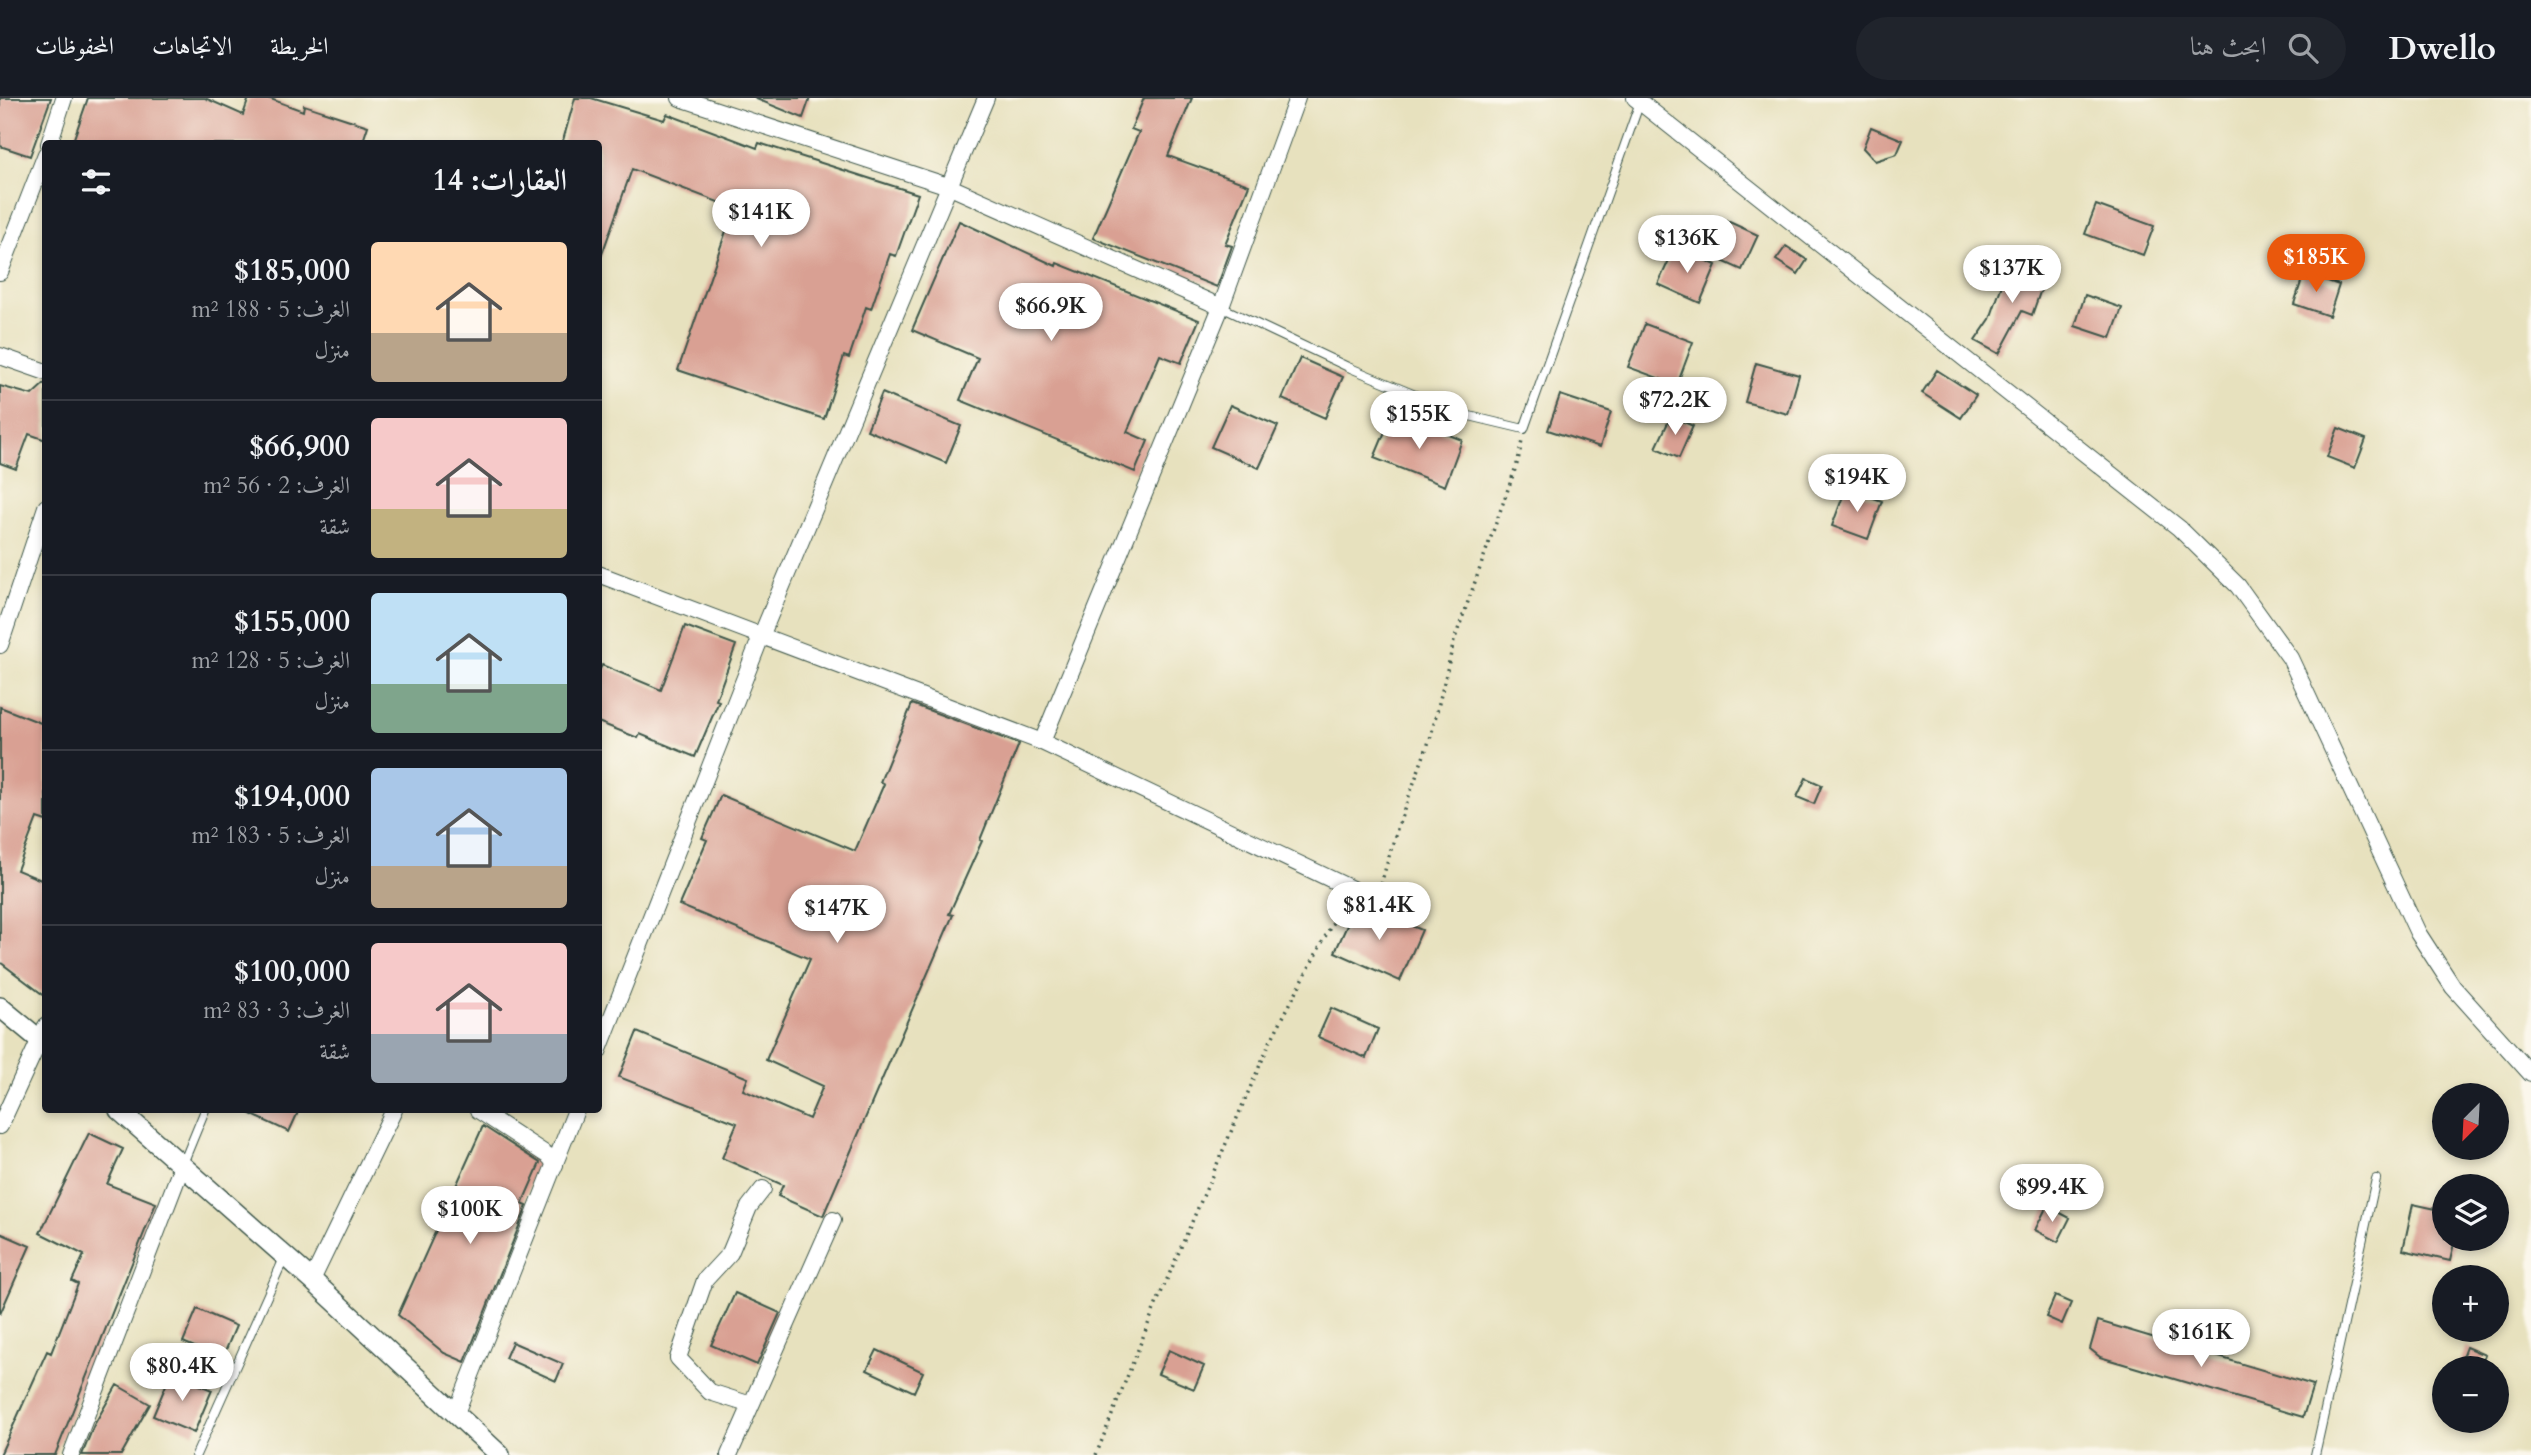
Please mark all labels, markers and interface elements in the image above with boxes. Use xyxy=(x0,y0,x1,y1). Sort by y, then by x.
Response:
search box xyxy=(1856,17,2346,80)
text: Dwello xyxy=(2388,26,2496,71)
text: ابحث هنا xyxy=(2190,29,2266,64)
icon: search xyxy=(2284,29,2322,67)
text: المحفوظات xyxy=(35,30,114,63)
text: الاتجاهات xyxy=(152,30,232,63)
text: الخريطة xyxy=(270,30,329,63)
text: العقارات: 14 xyxy=(432,160,567,201)
icon: filters xyxy=(77,163,115,201)
pin: $141K xyxy=(712,190,810,249)
text: $141K xyxy=(728,196,794,227)
pin: $136K xyxy=(1638,216,1736,275)
text: $136K xyxy=(1654,222,1720,253)
pin: $185K xyxy=(2267,234,2365,294)
text: $185K xyxy=(2283,241,2349,272)
pin: $137K xyxy=(1963,246,2061,305)
text: $185,000 xyxy=(234,250,350,291)
text: $137K xyxy=(1979,252,2045,283)
icon: home xyxy=(427,270,511,354)
pin: $66.9K xyxy=(994,284,1108,343)
text: $66.9K xyxy=(1015,290,1087,321)
text: الغرف: 5 · 188 m² xyxy=(191,294,350,325)
text: منزل xyxy=(315,335,350,366)
pin: $72.2K xyxy=(1618,378,1732,437)
text: $72.2K xyxy=(1639,384,1711,415)
pin: $155K xyxy=(1370,392,1468,451)
text: $155K xyxy=(1386,398,1452,429)
text: $66,900 xyxy=(249,426,350,467)
icon: home xyxy=(427,446,511,530)
pin: $194K xyxy=(1808,454,1906,514)
text: $194K xyxy=(1824,461,1890,492)
text: الغرف: 2 · 56 m² xyxy=(203,470,350,501)
text: شقة xyxy=(320,511,350,542)
text: $155,000 xyxy=(234,601,350,642)
icon: home xyxy=(427,621,511,705)
text: الغرف: 5 · 128 m² xyxy=(191,645,350,676)
text: منزل xyxy=(315,686,350,717)
text: $194,000 xyxy=(234,776,350,817)
icon: home xyxy=(427,796,511,880)
text: الغرف: 5 · 183 m² xyxy=(191,820,350,851)
text: منزل xyxy=(315,861,350,892)
pin: $81.4K xyxy=(1322,882,1436,942)
pin: $147K xyxy=(788,886,886,945)
text: $81.4K xyxy=(1343,889,1415,920)
text: $147K xyxy=(804,892,870,923)
text: $100,000 xyxy=(234,951,350,992)
icon: home xyxy=(427,971,511,1055)
text: الغرف: 3 · 83 m² xyxy=(203,995,350,1026)
text: شقة xyxy=(320,1036,350,1067)
north arrow xyxy=(2432,1083,2510,1160)
map controls xyxy=(2432,1083,2509,1433)
pin: $99.4K xyxy=(1995,1164,2109,1224)
text: $99.4K xyxy=(2016,1171,2088,1202)
button: layers xyxy=(2432,1174,2509,1251)
pin: $100K xyxy=(421,1186,519,1246)
text: $100K xyxy=(437,1193,503,1224)
button: + xyxy=(2432,1265,2509,1342)
pin: $161K xyxy=(2152,1310,2250,1369)
text: $161K xyxy=(2168,1316,2234,1347)
pin: $80.4K xyxy=(125,1344,239,1403)
text: $80.4K xyxy=(146,1350,218,1381)
button: − xyxy=(2432,1356,2509,1433)

